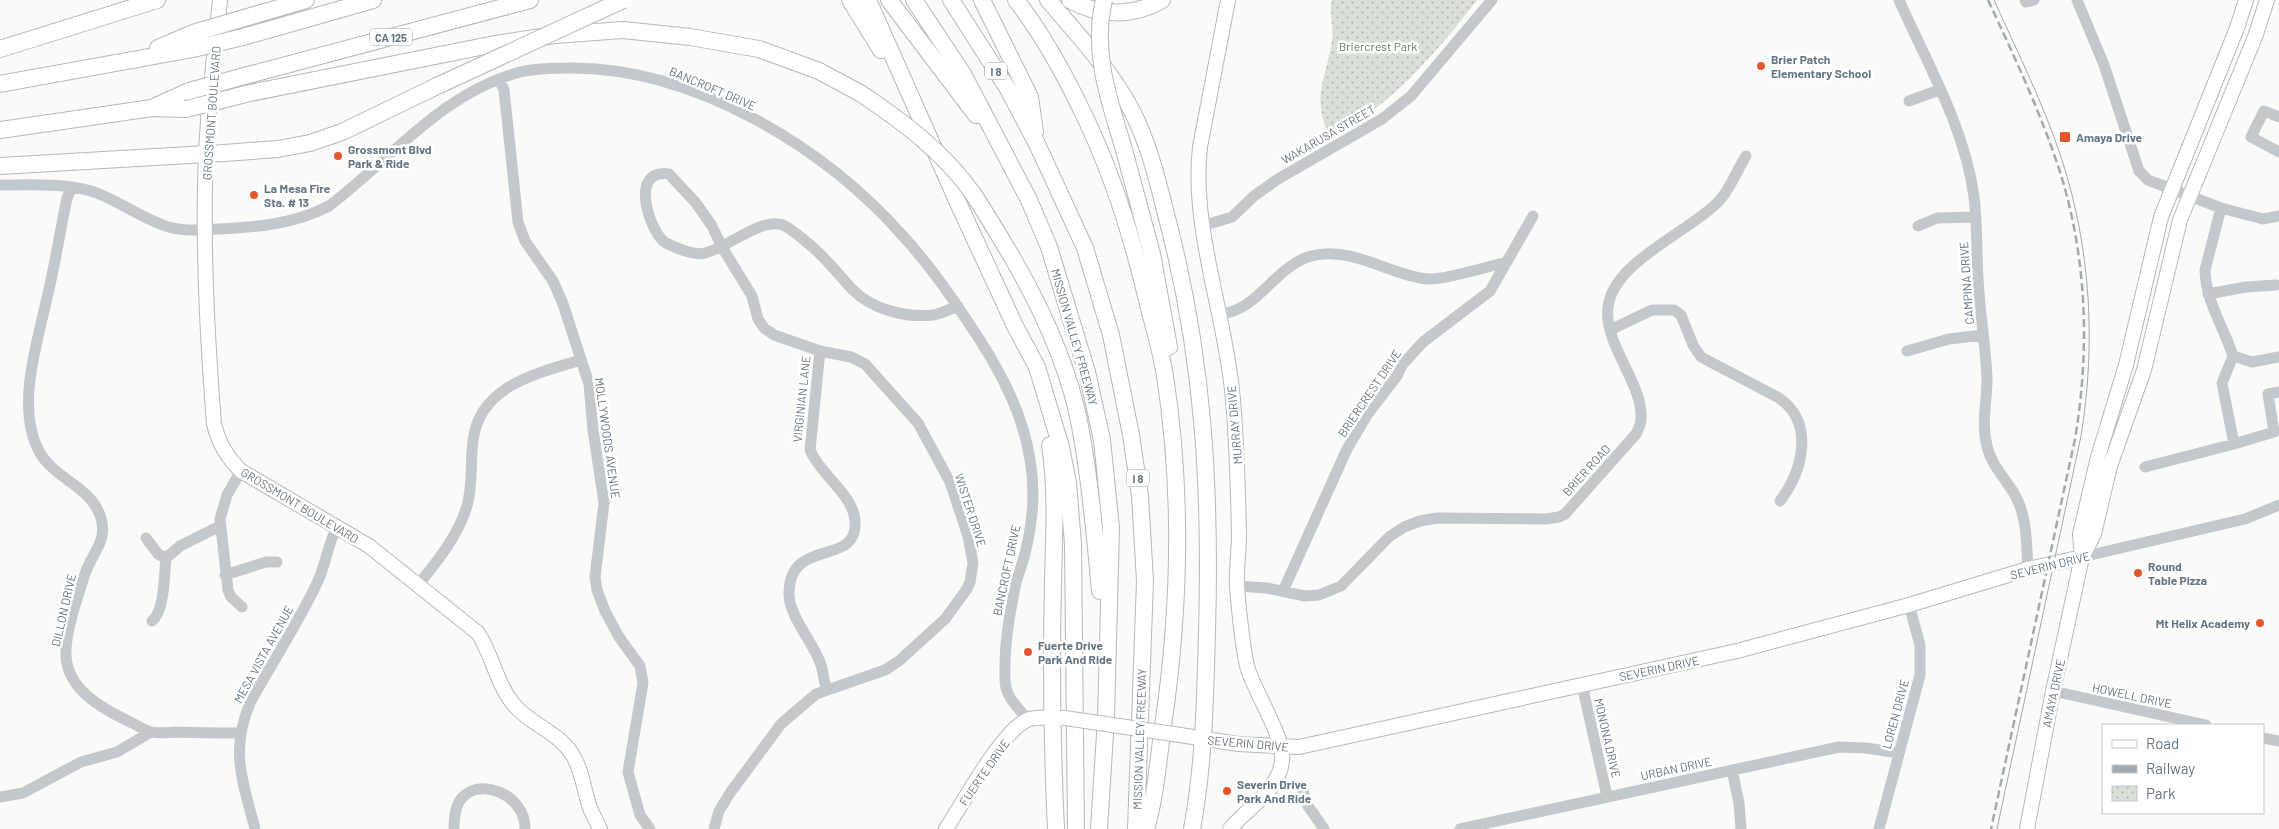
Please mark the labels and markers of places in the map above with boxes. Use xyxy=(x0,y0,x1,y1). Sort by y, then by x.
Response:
place label: Brier Patch Elementary School xyxy=(1771,52,1871,80)
marker: Brier Patch Elementary School xyxy=(1755,60,1767,72)
marker: Amaya Drive xyxy=(2058,130,2072,144)
place label: Amaya Drive xyxy=(2076,130,2143,144)
place label: Grossmont Blvd Park & Ride xyxy=(348,142,432,170)
marker: Grossmont Blvd Park & Ride xyxy=(332,150,344,162)
place label: La Mesa Fire Sta. # 13 xyxy=(264,181,331,209)
marker: La Mesa Fire Sta. # 13 xyxy=(248,189,260,201)
place label: Round Table Pizza xyxy=(2148,559,2207,587)
marker: Round Table Pizza xyxy=(2132,567,2144,579)
place label: Mt Helix Academy xyxy=(2156,616,2250,630)
marker: Mt Helix Academy xyxy=(2254,617,2266,629)
place label: Fuerte Drive Park And Ride xyxy=(1038,638,1113,666)
marker: Fuerte Drive Park And Ride xyxy=(1022,646,1034,658)
place label: Severin Drive Park And Ride xyxy=(1237,777,1312,805)
marker: Severin Drive Park And Ride xyxy=(1221,785,1233,797)

